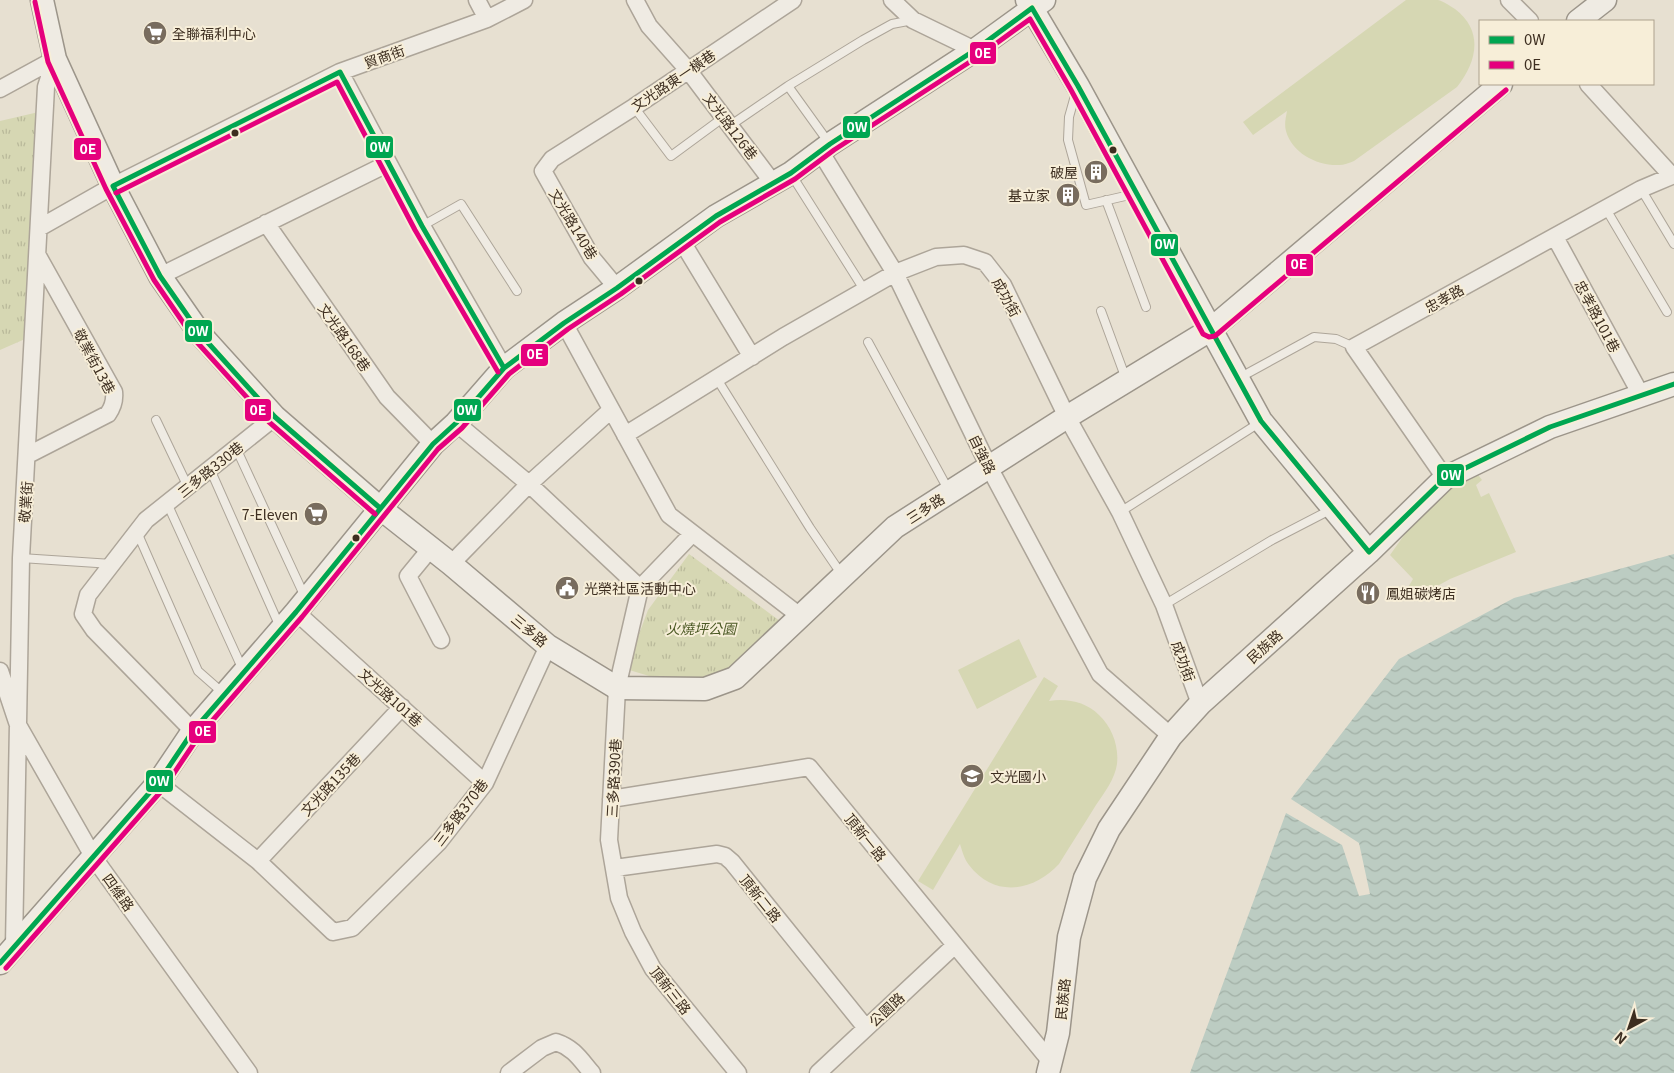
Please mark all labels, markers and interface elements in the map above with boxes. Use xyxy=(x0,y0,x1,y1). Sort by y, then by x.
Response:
supermarket icon: 全聯福利中心 xyxy=(142,20,168,46)
legend xyxy=(1479,20,1654,85)
place label: 全聯福利中心 xyxy=(172,23,256,43)
text: 0W xyxy=(1524,28,1546,49)
street label: 貿商街 xyxy=(361,39,407,73)
line badge: 0E xyxy=(969,41,997,65)
text: 0E xyxy=(975,42,991,62)
street label: 文光路東一橫巷 xyxy=(627,44,719,116)
text: 0E xyxy=(1524,53,1541,74)
street label: 文光路126巷 xyxy=(699,88,763,164)
line badge: 0W xyxy=(842,115,871,139)
text: 0W xyxy=(846,116,868,136)
unlabelled marker xyxy=(230,128,240,138)
line badge: 0W xyxy=(365,135,394,159)
text: 0W xyxy=(369,136,391,156)
line badge: 0E xyxy=(73,137,102,161)
text: 0E xyxy=(80,138,96,158)
unlabelled marker xyxy=(1108,145,1118,155)
building icon: 破屋 xyxy=(1083,159,1109,185)
place label: 破屋 xyxy=(1050,162,1078,182)
building icon: 基立家 xyxy=(1055,182,1081,208)
street label: 文光路140巷 xyxy=(545,185,603,263)
place label: 基立家 xyxy=(1008,185,1050,205)
line badge: 0W xyxy=(1150,233,1179,257)
text: 0W xyxy=(1154,233,1176,253)
line badge: 0E xyxy=(1285,253,1314,277)
text: 0E xyxy=(1291,253,1307,273)
street label: 成功街 xyxy=(988,274,1026,320)
unlabelled marker xyxy=(634,276,644,286)
street label: 忠孝路101巷 xyxy=(1571,276,1625,356)
street label: 忠孝路 xyxy=(1421,279,1467,317)
street label: 文光路168巷 xyxy=(314,299,376,375)
line badge: 0W xyxy=(184,319,213,343)
text: 0W xyxy=(187,320,209,340)
street label: 敬業街13巷 xyxy=(69,325,121,397)
line badge: 0E xyxy=(520,343,549,367)
text: 0E xyxy=(527,343,543,363)
line badge: 0E xyxy=(244,398,272,422)
line badge: 0W xyxy=(453,398,482,422)
text: 0E xyxy=(250,399,266,419)
text: 0W xyxy=(456,399,478,419)
street label: 自強路 xyxy=(965,431,1001,477)
street label: 三多路330巷 xyxy=(173,436,247,502)
line badge: 0W xyxy=(1436,463,1465,487)
text: 0W xyxy=(1440,464,1462,484)
street label: 敬業街 xyxy=(14,480,36,524)
street label: 三多路 xyxy=(902,488,948,528)
supermarket icon: 7-Eleven xyxy=(303,501,329,527)
place label: 7-Eleven xyxy=(242,504,298,524)
unlabelled marker xyxy=(351,533,361,543)
public building icon: 光榮社區活動中心 xyxy=(554,575,580,601)
place label: 光榮社區活動中心 xyxy=(584,578,696,598)
restaurant icon: 鳳姐碳烤店 xyxy=(1355,580,1381,606)
place label: 鳳姐碳烤店 xyxy=(1386,583,1456,603)
street label: 三多路 xyxy=(507,609,553,651)
park label: 火燒坪公園 xyxy=(666,618,738,638)
street label: 民族路 xyxy=(1242,625,1286,667)
street label: 成功街 xyxy=(1167,638,1201,684)
street label: 文光路101巷 xyxy=(355,663,427,731)
line badge: 0E xyxy=(188,720,217,744)
text: 0E xyxy=(195,720,211,740)
street label: 三多路390巷 xyxy=(601,738,625,818)
street label: 文光路135巷 xyxy=(296,748,364,820)
school or university icon: 文光國小 xyxy=(959,763,985,789)
place label: 文光國小 xyxy=(990,766,1046,786)
line badge: 0W xyxy=(145,769,174,793)
text: 0W xyxy=(148,770,170,790)
street label: 三多路370巷 xyxy=(428,774,492,850)
street label: 頂新一路 xyxy=(841,809,891,865)
street label: 四維路 xyxy=(99,869,139,915)
street label: 頂新二路 xyxy=(736,870,786,926)
street label: 頂新三路 xyxy=(646,962,696,1018)
street label: 民族路 xyxy=(1050,977,1074,1021)
street label: 公園路 xyxy=(864,987,908,1031)
north arrow xyxy=(1604,1003,1654,1053)
text: N xyxy=(1610,1028,1630,1050)

